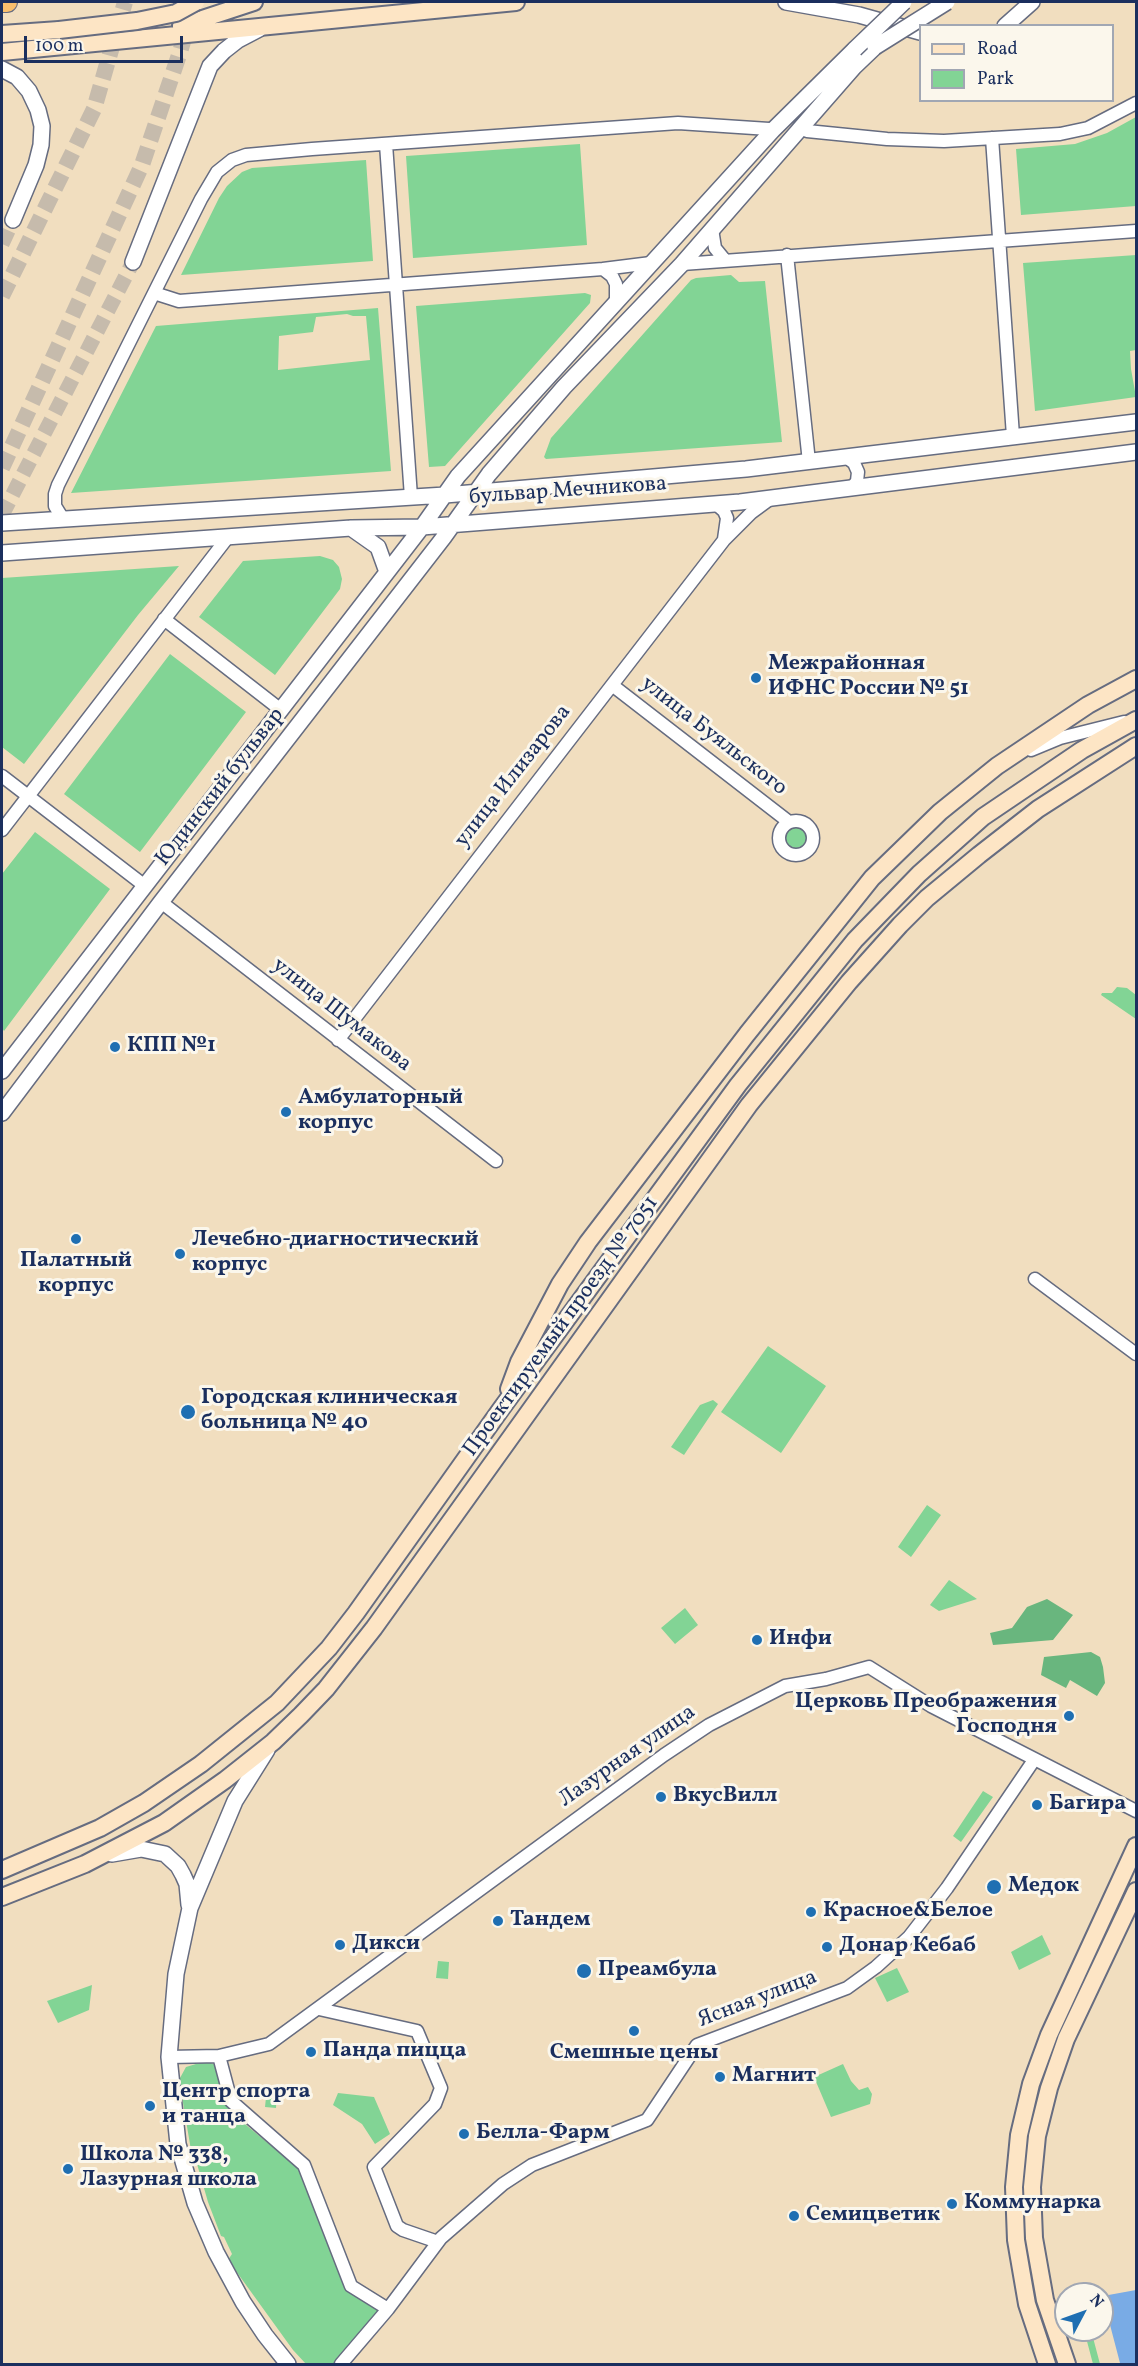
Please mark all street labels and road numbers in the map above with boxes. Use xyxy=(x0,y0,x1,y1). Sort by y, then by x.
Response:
street label: бульвар Мечникова xyxy=(468,472,668,512)
street label: улица Буяльского xyxy=(634,672,792,802)
street label: улица Илизарова xyxy=(450,700,578,854)
street label: Юдинский бульвар xyxy=(151,704,291,872)
street label: улица Шумакова xyxy=(266,953,416,1079)
street label: Проектируемый проезд № 7051 xyxy=(458,1191,666,1463)
street label: Лазурная улица xyxy=(555,1700,701,1814)
street label: Ясная улица xyxy=(695,1965,821,2035)

